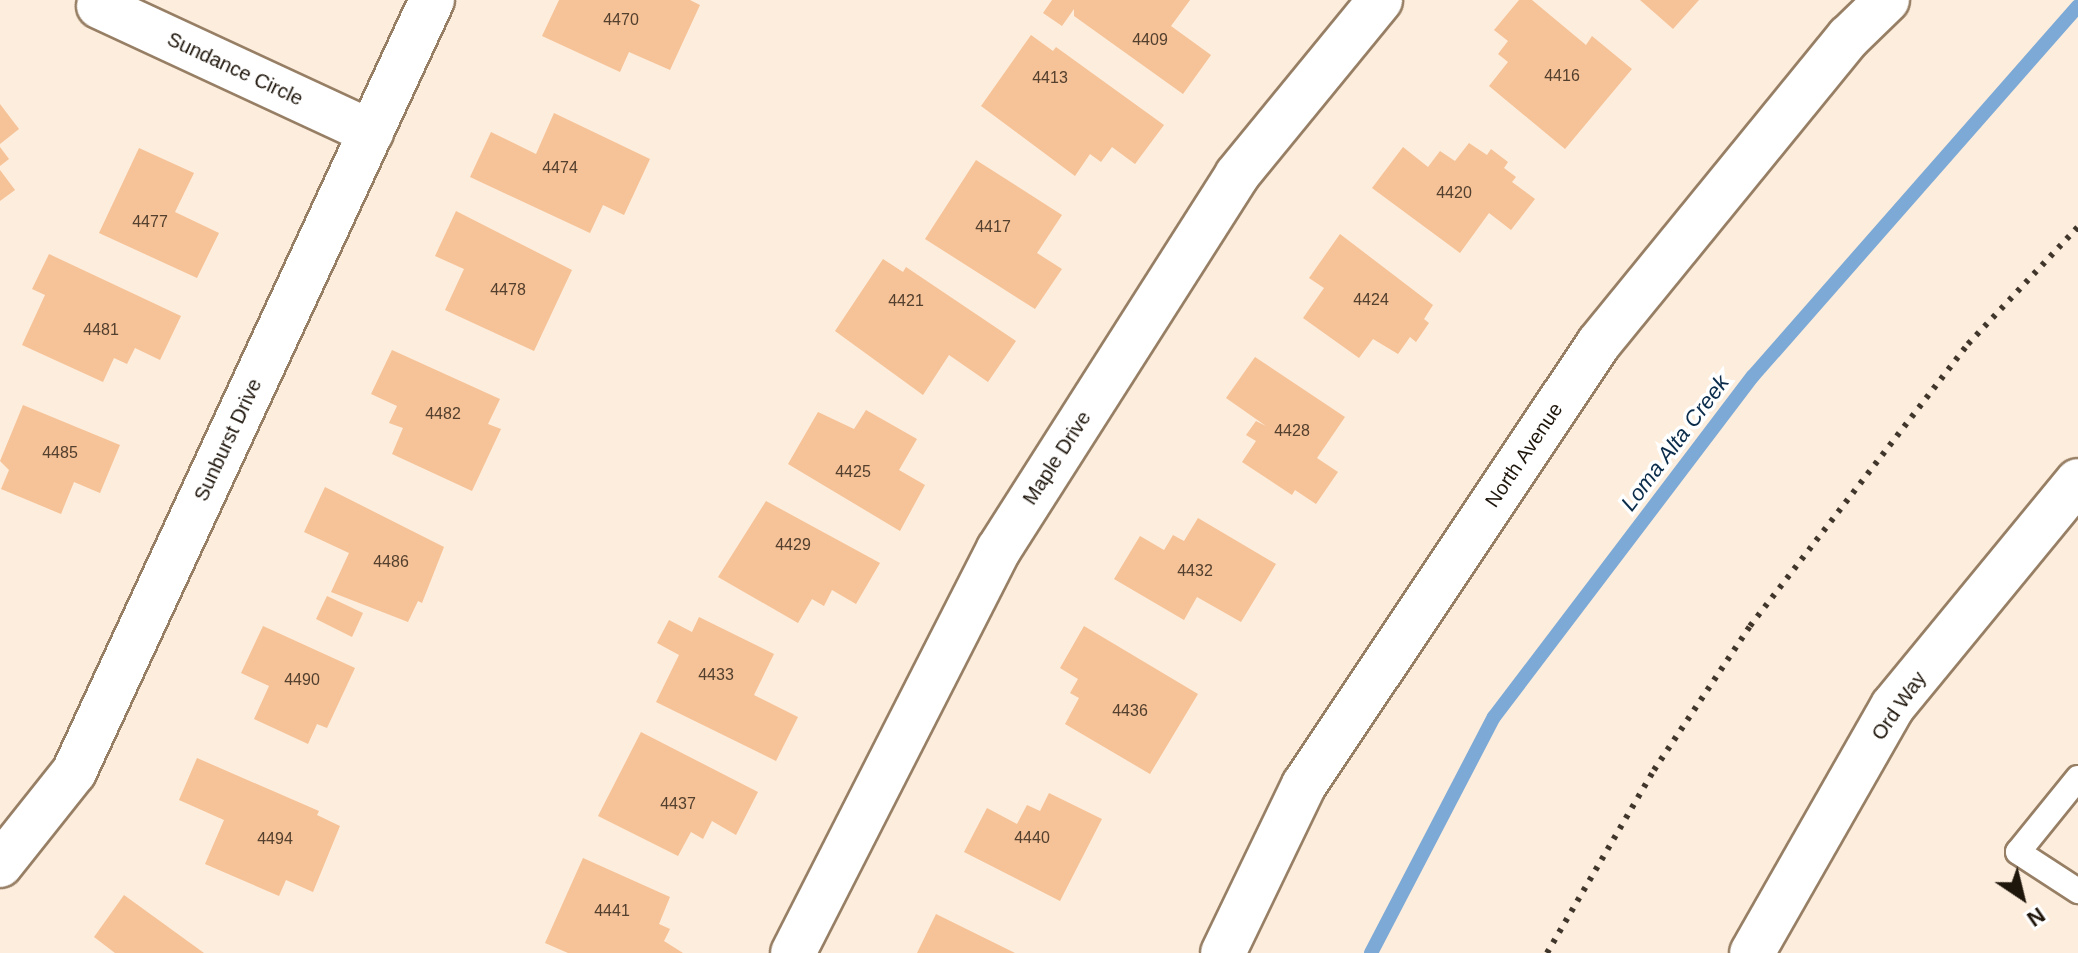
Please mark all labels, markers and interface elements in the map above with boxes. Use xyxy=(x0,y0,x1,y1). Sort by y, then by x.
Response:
house number: 4470 xyxy=(603,10,639,30)
street label: Sundance Circle xyxy=(163,27,307,111)
house number: 4409 xyxy=(1132,30,1168,50)
house number: 4416 xyxy=(1544,66,1580,86)
house number: 4413 xyxy=(1032,68,1068,88)
house number: 4474 xyxy=(542,158,578,178)
house number: 4420 xyxy=(1436,183,1472,203)
house number: 4477 xyxy=(132,212,168,232)
house number: 4417 xyxy=(975,217,1011,237)
house number: 4478 xyxy=(490,280,526,300)
house number: 4424 xyxy=(1353,290,1389,310)
house number: 4421 xyxy=(888,291,924,311)
house number: 4481 xyxy=(83,320,119,340)
water label: Loma Alta Creek xyxy=(1615,370,1735,516)
street label: Sunburst Drive xyxy=(189,375,267,505)
street label: North Avenue xyxy=(1480,398,1568,512)
house number: 4482 xyxy=(425,404,461,424)
street label: Maple Drive xyxy=(1018,407,1096,509)
house number: 4428 xyxy=(1274,421,1310,441)
house number: 4485 xyxy=(42,443,78,463)
house number: 4425 xyxy=(835,462,871,482)
house number: 4429 xyxy=(775,535,811,555)
house number: 4486 xyxy=(373,552,409,572)
house number: 4432 xyxy=(1177,561,1213,581)
house number: 4433 xyxy=(698,665,734,685)
street label: Ord Way xyxy=(1867,667,1931,745)
house number: 4490 xyxy=(284,670,320,690)
house number: 4436 xyxy=(1112,701,1148,721)
house number: 4437 xyxy=(660,794,696,814)
house number: 4440 xyxy=(1014,828,1050,848)
house number: 4494 xyxy=(257,829,293,849)
north arrow xyxy=(1982,857,2062,937)
house number: 4441 xyxy=(594,901,630,921)
text: N xyxy=(2022,902,2050,932)

